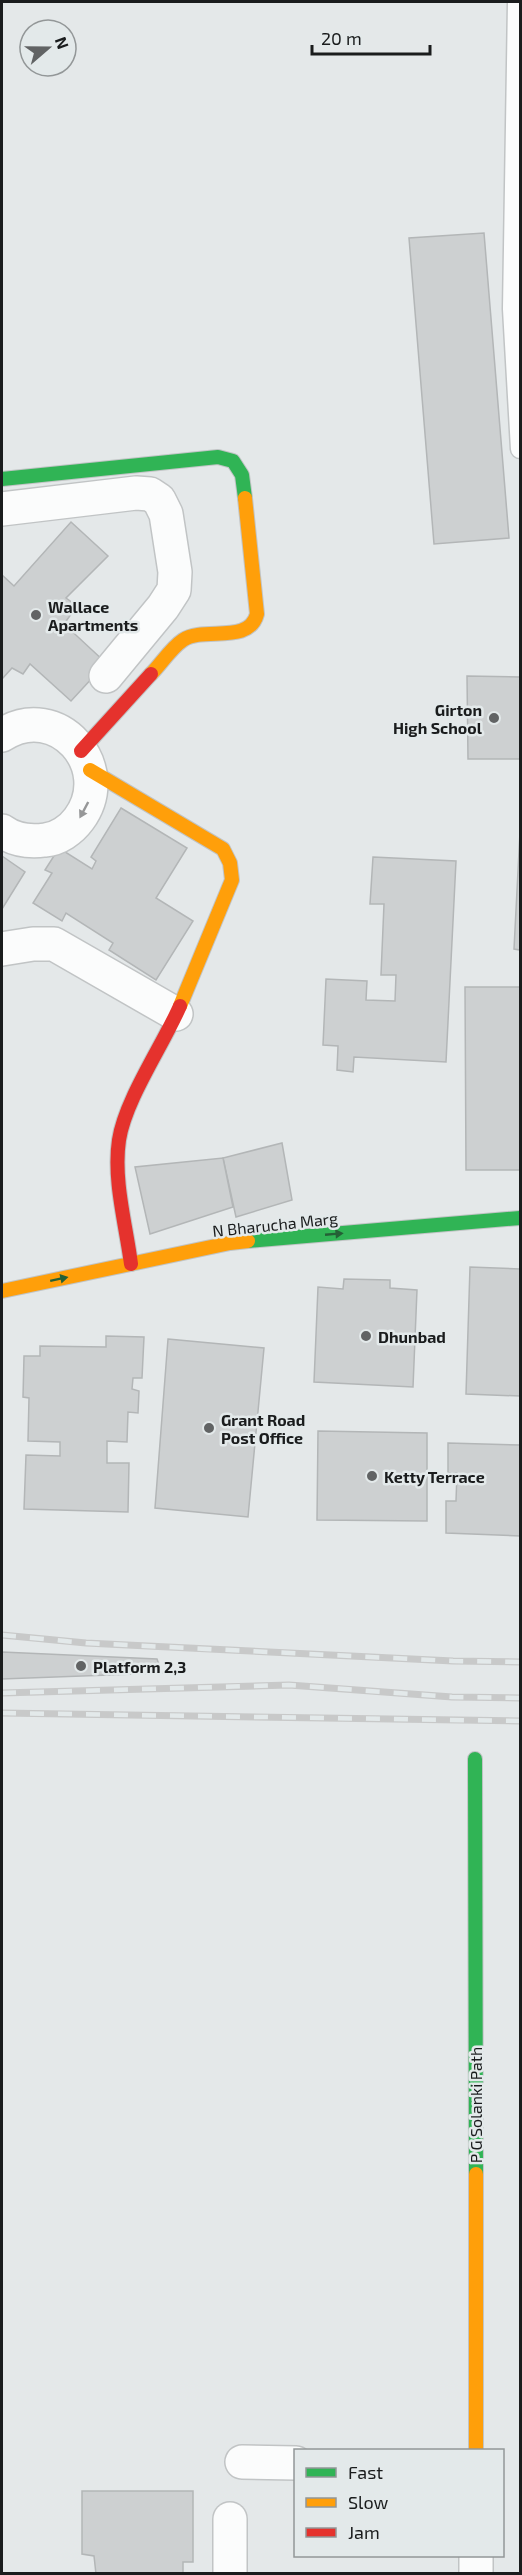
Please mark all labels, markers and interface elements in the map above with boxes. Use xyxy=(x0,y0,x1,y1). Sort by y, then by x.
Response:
north arrow xyxy=(18,18,78,78)
scale bar xyxy=(312,18,430,56)
text: 20 m xyxy=(321,27,362,49)
text: N xyxy=(52,34,73,51)
place label: Wallace Apartments xyxy=(48,597,138,634)
marker: Wallace Apartments xyxy=(29,608,43,622)
place label: Girton High School xyxy=(393,700,483,737)
marker: Girton High School xyxy=(487,711,501,725)
one-way arrow xyxy=(79,801,89,819)
street label: N Bharucha Marg xyxy=(211,1208,339,1240)
one-way arrow xyxy=(324,1229,343,1239)
one-way arrow xyxy=(49,1274,68,1283)
place label: Dhunbad xyxy=(378,1327,446,1346)
marker: Dhunbad xyxy=(359,1329,373,1343)
place label: Grant Road Post Office xyxy=(221,1410,305,1447)
marker: Grant Road Post Office xyxy=(202,1421,216,1435)
place label: Ketty Terrace xyxy=(384,1467,485,1487)
marker: Ketty Terrace xyxy=(365,1469,379,1483)
place label: Platform 2,3 xyxy=(93,1657,186,1676)
marker: Platform 2,3 xyxy=(74,1659,88,1673)
street label: P G Solanki Path xyxy=(466,2047,485,2163)
legend xyxy=(294,2449,504,2557)
text: Fast xyxy=(348,2461,383,2483)
text: Slow xyxy=(348,2491,389,2513)
text: Jam xyxy=(348,2521,380,2543)

